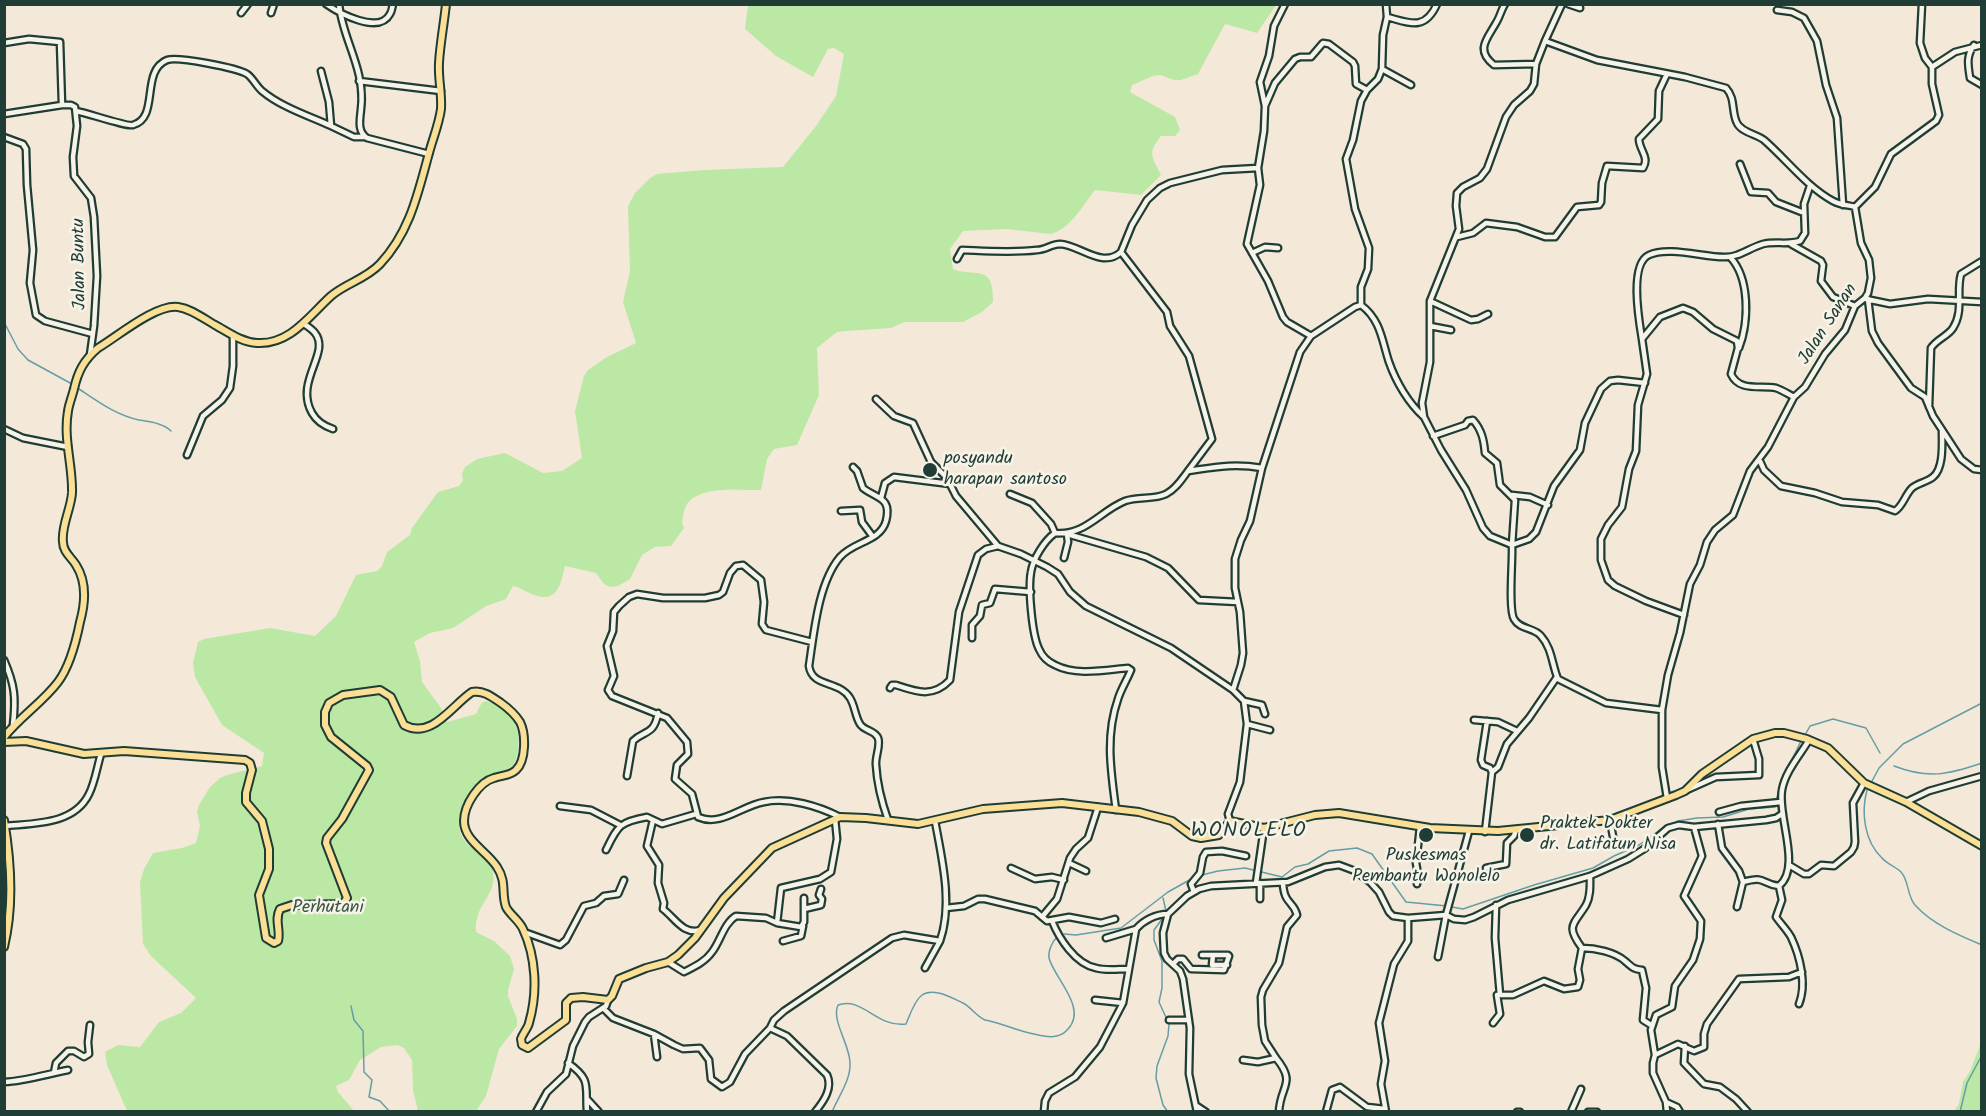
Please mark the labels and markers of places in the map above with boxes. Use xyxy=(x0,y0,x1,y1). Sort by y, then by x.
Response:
place label: posyandu harapan santoso xyxy=(944,449,1067,492)
marker: posyandu harapan santoso xyxy=(921,461,939,479)
place label: Praktek Dokter dr. Latifatun Nisa xyxy=(1540,814,1676,856)
marker: Puskesmas Pembantu Wonolelo xyxy=(1417,826,1435,844)
marker: Praktek Dokter dr. Latifatun Nisa xyxy=(1518,826,1536,844)
place label: Puskesmas Pembantu Wonolelo xyxy=(1352,846,1500,888)

